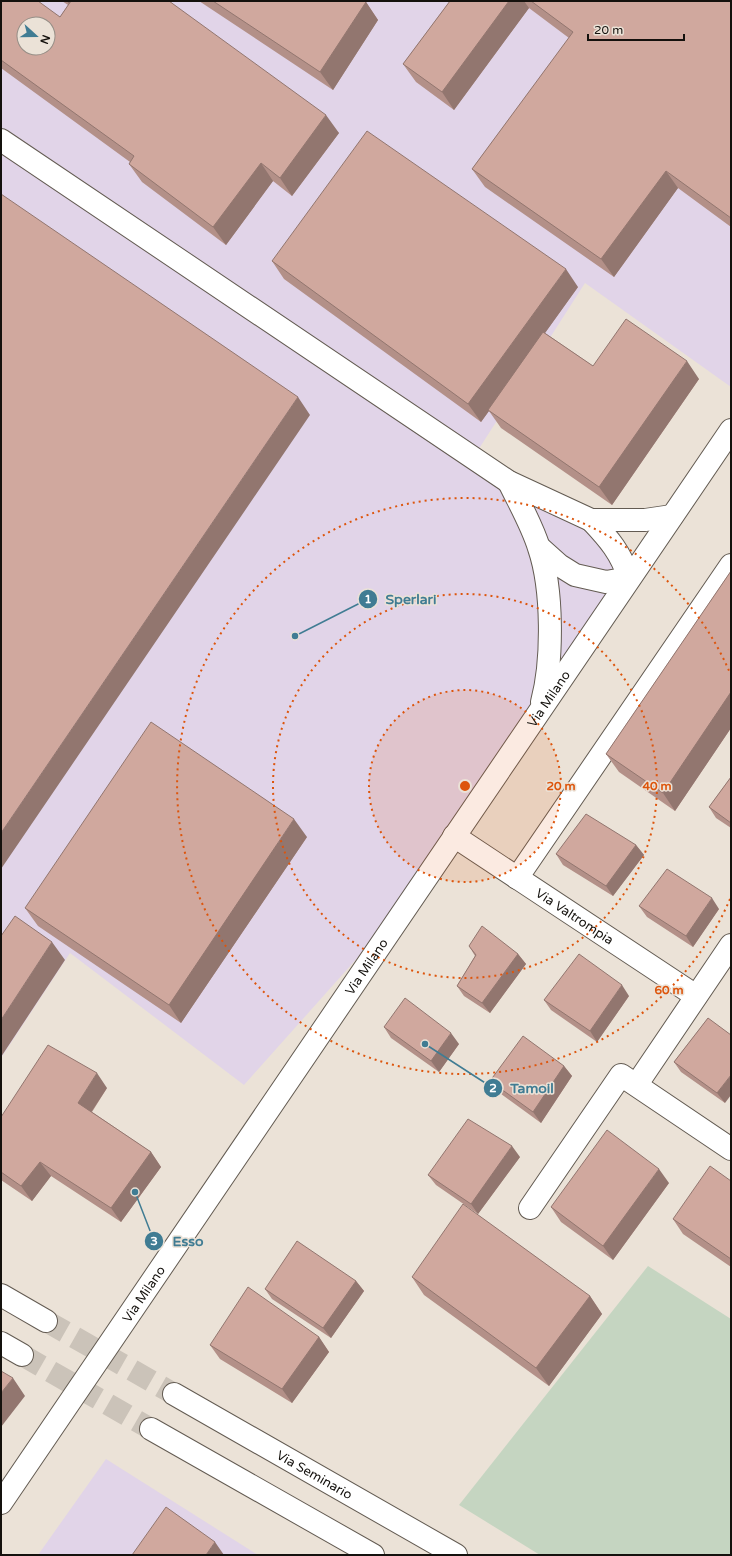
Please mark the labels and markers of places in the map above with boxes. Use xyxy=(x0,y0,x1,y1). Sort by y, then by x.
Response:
callout: Sperlari xyxy=(358,586,444,612)
centre of rings xyxy=(458,779,472,793)
callout: Tamoil xyxy=(483,1075,562,1101)
callout: Esso xyxy=(144,1228,211,1254)

